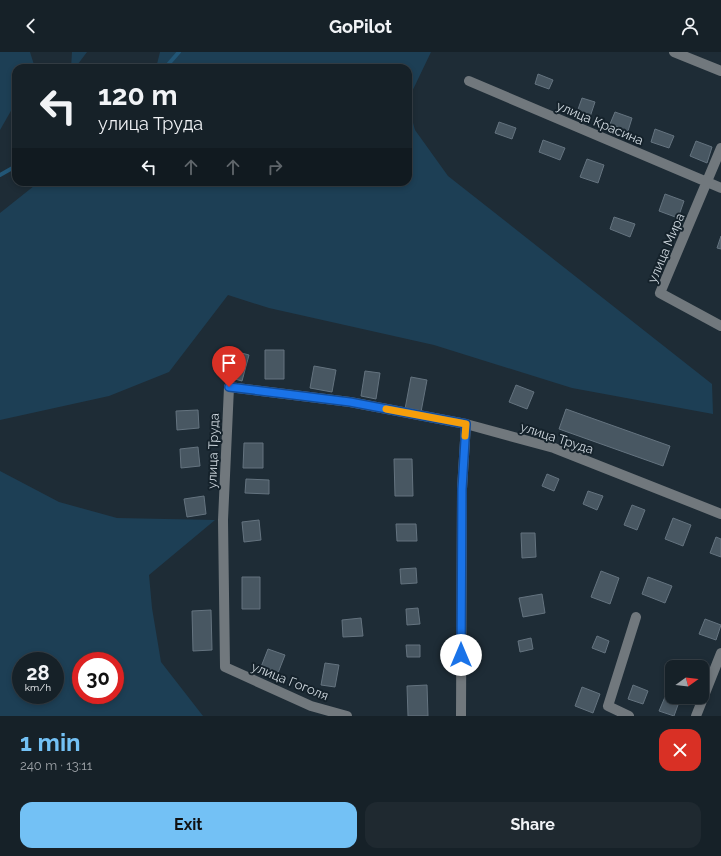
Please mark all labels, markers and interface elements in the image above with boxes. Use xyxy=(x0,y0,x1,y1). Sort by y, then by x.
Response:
icon: back xyxy=(20,15,42,37)
icon: person xyxy=(679,15,701,37)
text: GoPilot xyxy=(329,16,392,37)
text: 120 m xyxy=(98,79,178,112)
icon: left xyxy=(32,80,84,132)
street label: улица Красина xyxy=(554,98,646,148)
text: улица Труда xyxy=(98,113,203,134)
icon: left xyxy=(138,156,160,178)
icon: ahead xyxy=(180,156,202,178)
icon: ahead xyxy=(222,156,244,178)
icon: right xyxy=(264,156,286,178)
street label: улица Мира xyxy=(645,211,687,285)
pin xyxy=(212,346,246,387)
icon: arrive xyxy=(218,352,240,374)
street label: улица Труда xyxy=(204,413,222,489)
street label: улица Труда xyxy=(519,419,595,457)
position arrow xyxy=(440,634,482,676)
speed limit sign: 30 xyxy=(72,652,124,704)
street label: улица Гоголя xyxy=(249,659,331,703)
north arrow xyxy=(665,660,709,704)
map controls xyxy=(665,660,709,704)
text: 28 xyxy=(26,661,50,685)
text: km/h xyxy=(25,682,51,693)
text: 1 min xyxy=(20,728,81,757)
button: close xyxy=(659,729,701,771)
text: 240 m · 13:11 xyxy=(20,758,92,773)
button: Exit xyxy=(20,802,357,848)
button: Share xyxy=(365,802,701,848)

